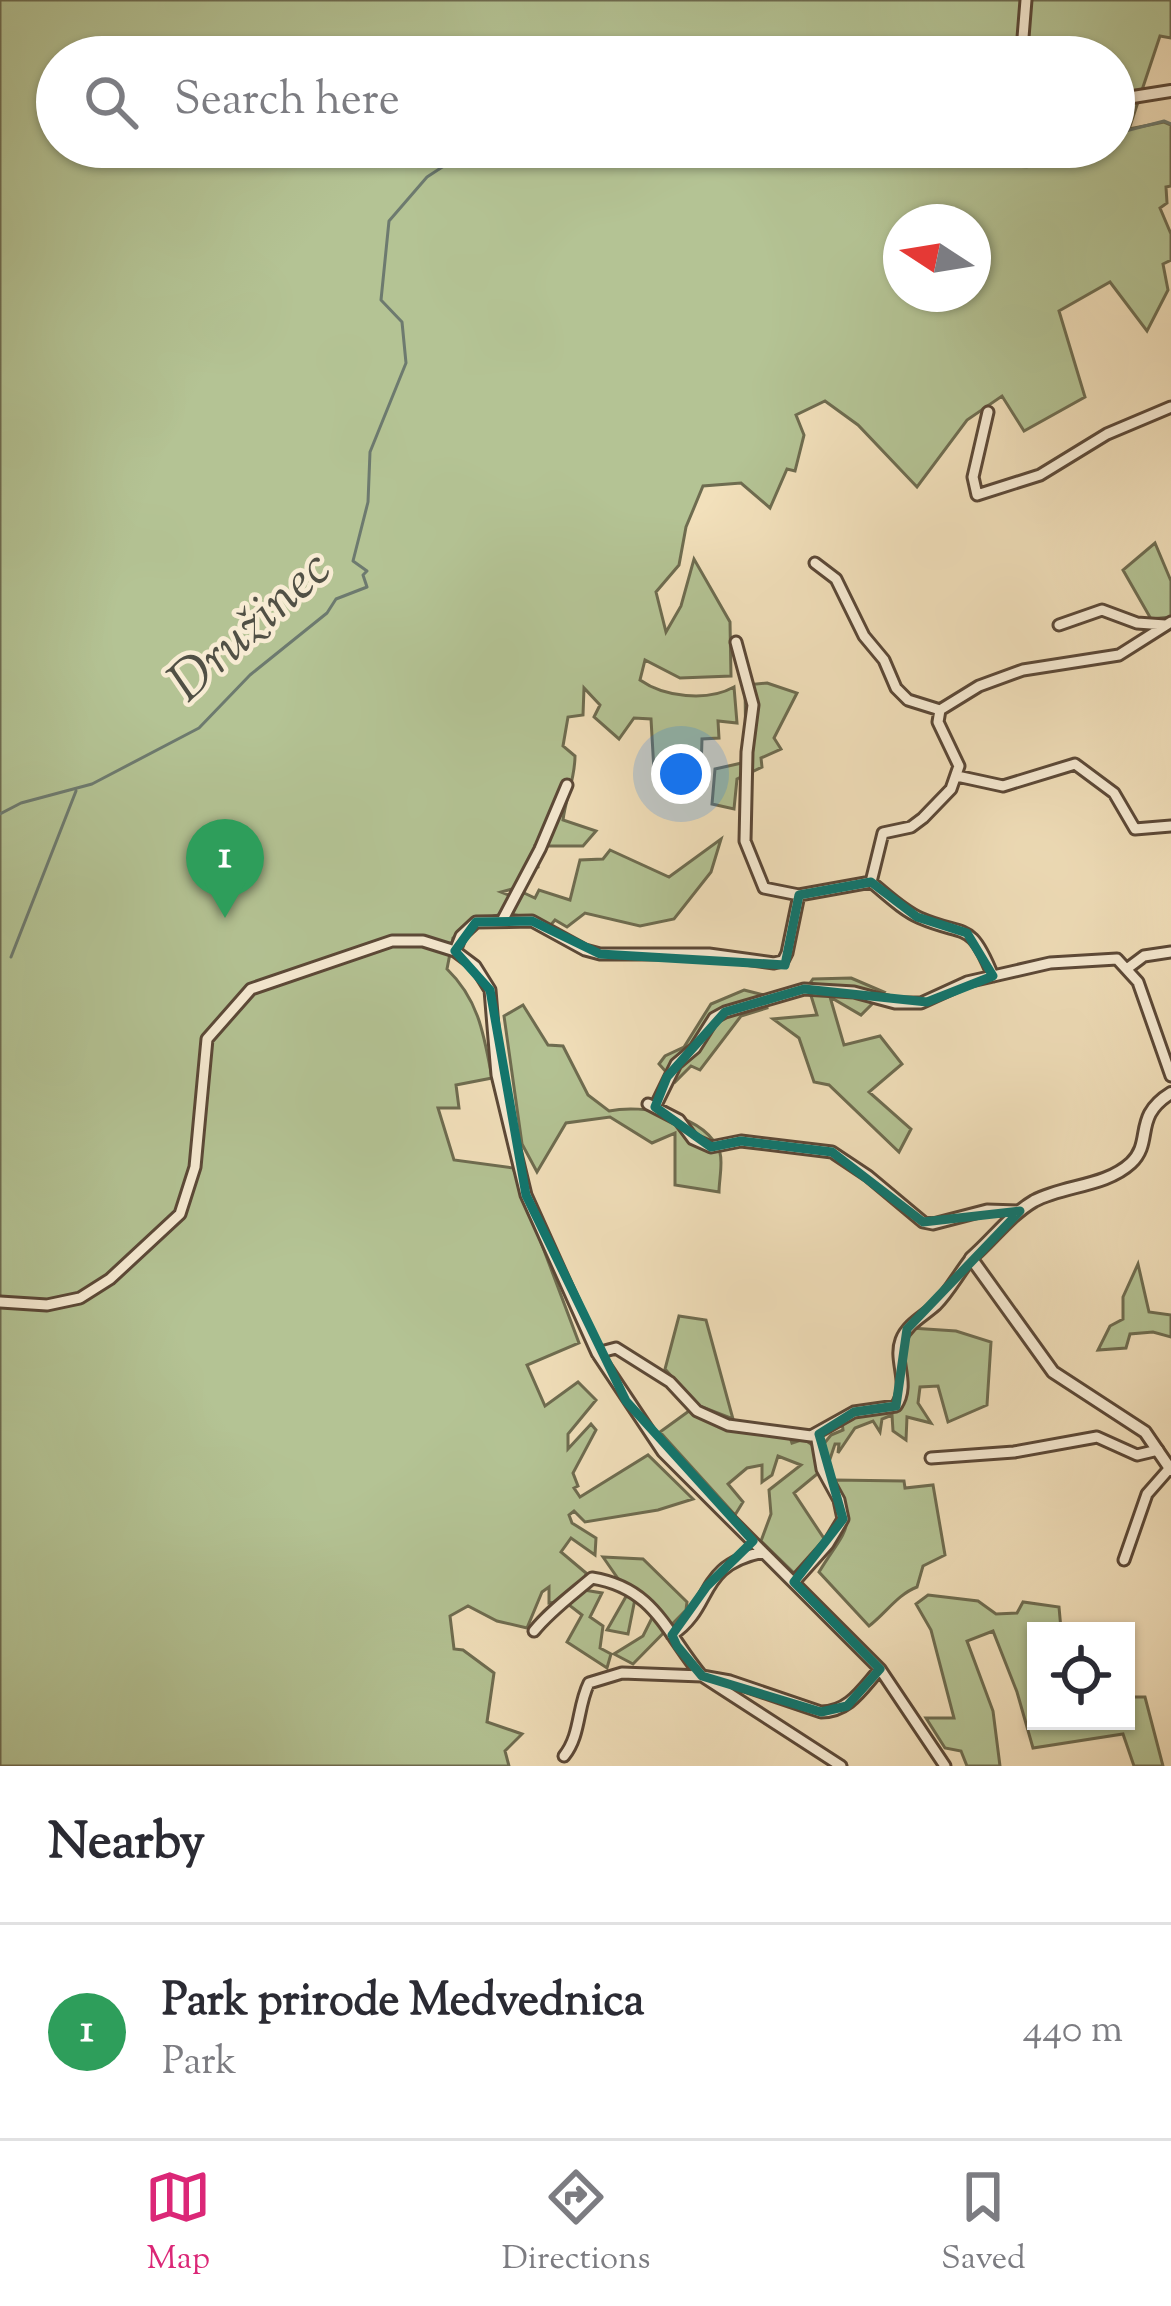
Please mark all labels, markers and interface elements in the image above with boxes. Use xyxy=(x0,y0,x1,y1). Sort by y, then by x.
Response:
search box xyxy=(36,36,1135,168)
icon: search xyxy=(78,69,144,135)
text: Search here xyxy=(174,70,400,135)
north arrow xyxy=(883,204,991,312)
water label: Družinec xyxy=(153,533,351,723)
your location xyxy=(651,744,711,804)
pin: 1 xyxy=(186,819,264,918)
map controls xyxy=(1027,1622,1135,1730)
button: locate xyxy=(1027,1622,1135,1730)
text: Nearby xyxy=(48,1808,205,1881)
text: Park prirode Medvednica xyxy=(162,1971,645,2036)
text: 1 xyxy=(80,2004,94,2060)
text: 440 m xyxy=(1023,2004,1123,2060)
text: Park xyxy=(162,2036,237,2092)
tab: Map xyxy=(145,2164,211,2284)
tab: Directions xyxy=(502,2164,651,2284)
tab: Saved xyxy=(941,2164,1026,2284)

